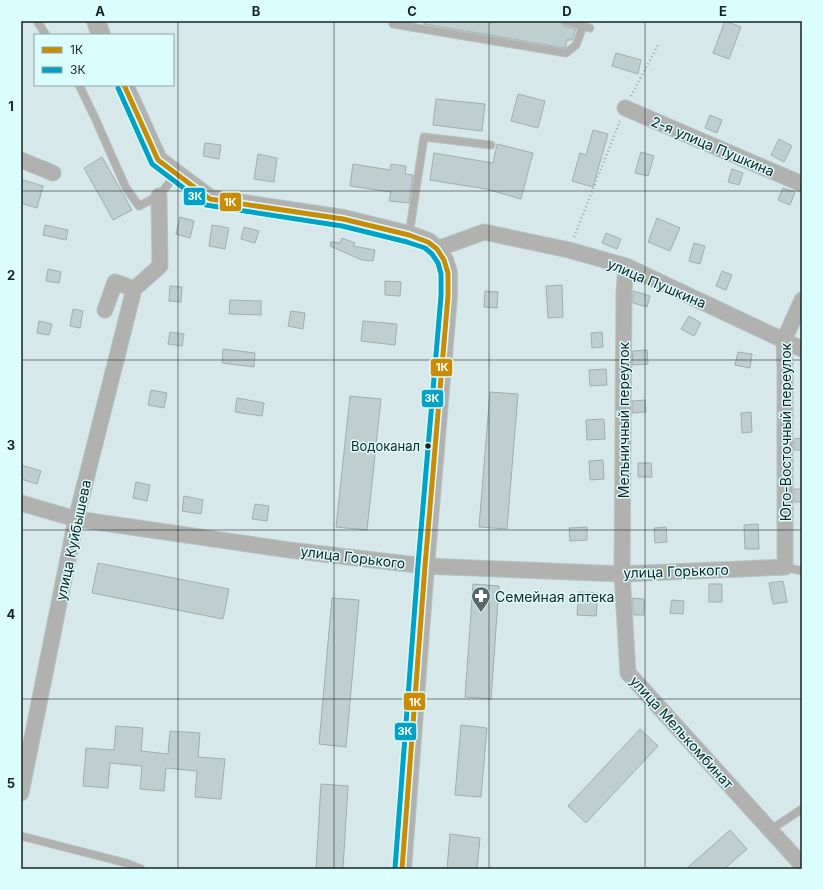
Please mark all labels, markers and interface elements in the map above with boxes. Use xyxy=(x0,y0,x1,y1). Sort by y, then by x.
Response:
text: A xyxy=(95,3,105,19)
text: B xyxy=(252,3,261,19)
text: C xyxy=(407,3,417,19)
text: D xyxy=(562,3,572,19)
text: E xyxy=(719,3,727,19)
legend xyxy=(34,34,174,86)
text: 1К xyxy=(70,42,83,57)
text: 3К xyxy=(70,62,85,77)
text: 1 xyxy=(8,98,14,114)
street label: 2-я улица Пушкина xyxy=(649,112,777,180)
line badge: 3К xyxy=(183,187,206,206)
text: 3К xyxy=(187,189,203,203)
line badge: 1К xyxy=(219,192,242,212)
text: 1К xyxy=(224,195,236,209)
street label: улица Пушкина xyxy=(605,255,709,311)
text: 2 xyxy=(7,267,15,283)
street label: Мельничный переулок xyxy=(615,341,632,498)
street label: Юго-Восточный переулок xyxy=(777,342,794,521)
line badge: 1К xyxy=(430,358,453,377)
text: 1К xyxy=(436,360,448,374)
line badge: 3К xyxy=(421,389,444,408)
text: 3К xyxy=(424,391,440,405)
text: 3 xyxy=(7,437,15,453)
place label: Водоканал xyxy=(351,438,420,454)
marker: Водоканал xyxy=(423,441,433,451)
street label: улица Куйбышева xyxy=(52,478,94,602)
street label: улица Горького xyxy=(300,542,406,572)
street label: улица Горького xyxy=(623,561,729,581)
pharmacy icon: Семейная аптека xyxy=(470,585,492,613)
place label: Семейная аптека xyxy=(495,588,614,605)
text: 4 xyxy=(7,606,16,622)
street label: улица Мелькомбинат xyxy=(627,672,738,792)
line badge: 1К xyxy=(403,692,426,711)
text: 1К xyxy=(409,695,421,709)
line badge: 3К xyxy=(394,722,417,741)
text: 3К xyxy=(397,724,413,738)
text: 5 xyxy=(7,775,15,791)

